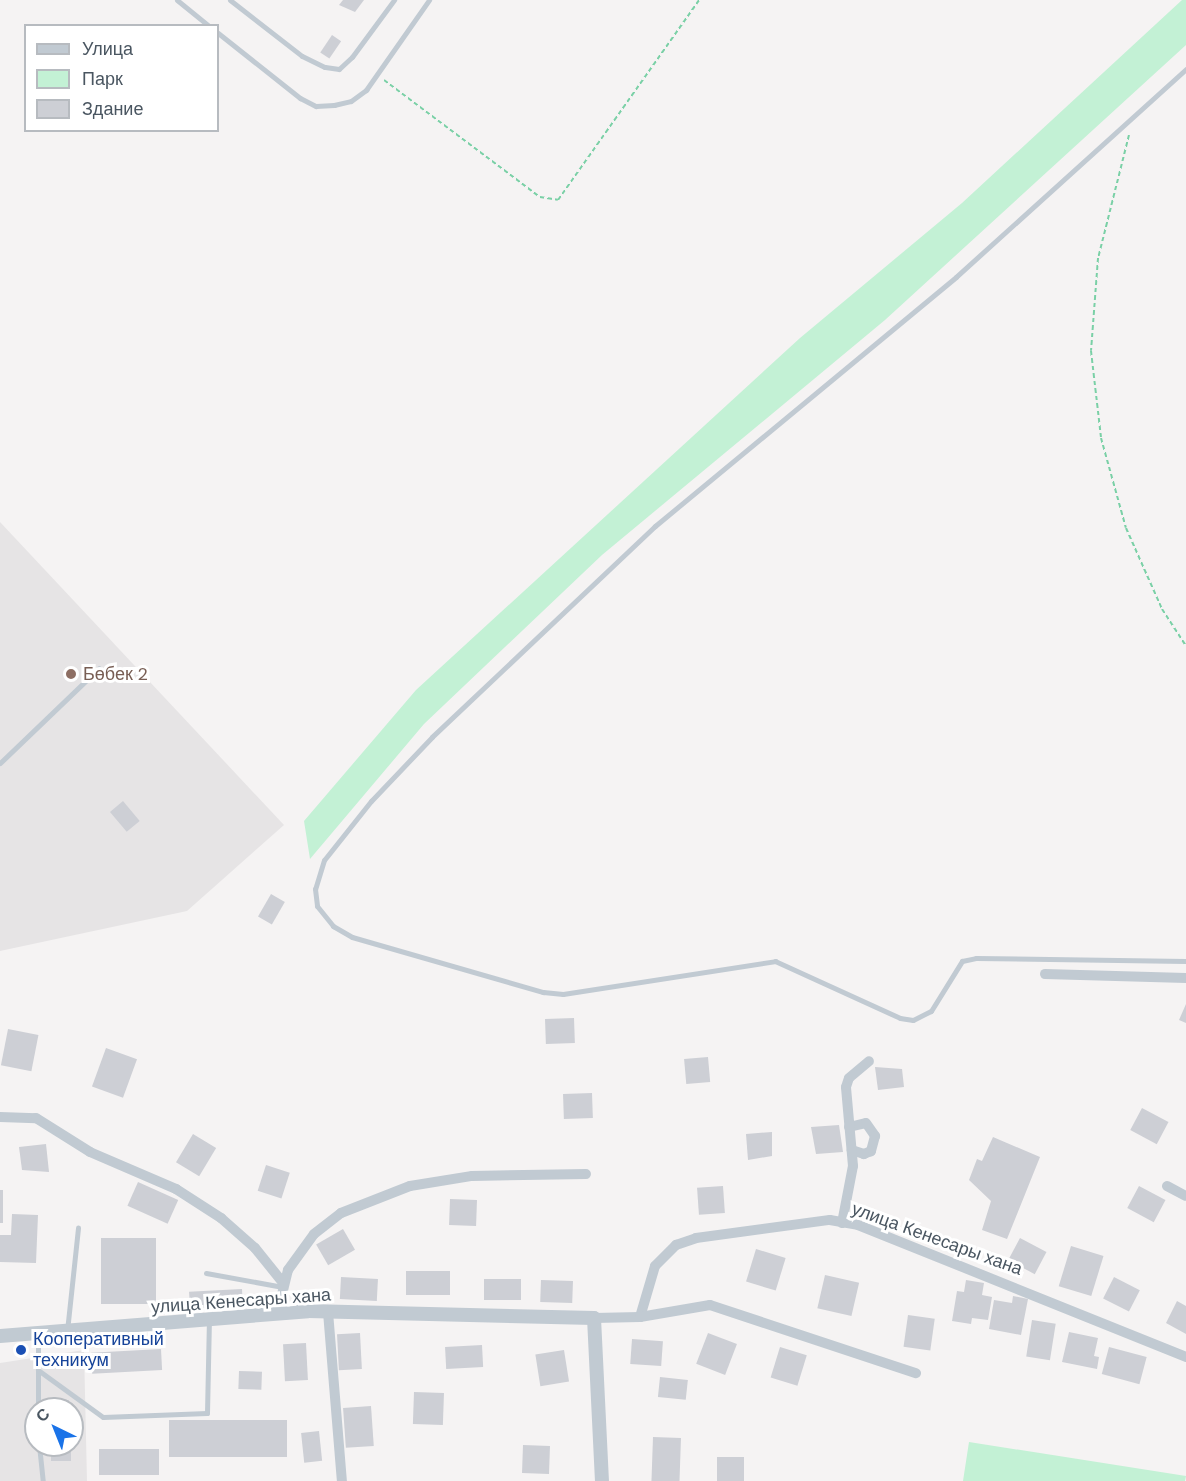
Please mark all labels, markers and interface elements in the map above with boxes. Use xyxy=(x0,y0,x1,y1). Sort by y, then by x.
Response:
legend xyxy=(24,24,219,132)
text: Улица xyxy=(82,37,133,61)
text: Парк xyxy=(82,67,123,91)
text: Здание xyxy=(82,97,143,121)
place label: Бөбек 2 xyxy=(83,663,148,685)
marker: Бөбек 2 xyxy=(64,667,78,681)
street label: улица Кенесары хана xyxy=(849,1198,1025,1280)
street label: улица Кенесары хана xyxy=(150,1284,332,1318)
place label: Кооперативный техникум xyxy=(33,1329,164,1372)
marker: Кооперативный техникум xyxy=(14,1343,28,1357)
north arrow xyxy=(24,1397,84,1457)
text: С xyxy=(31,1403,54,1427)

